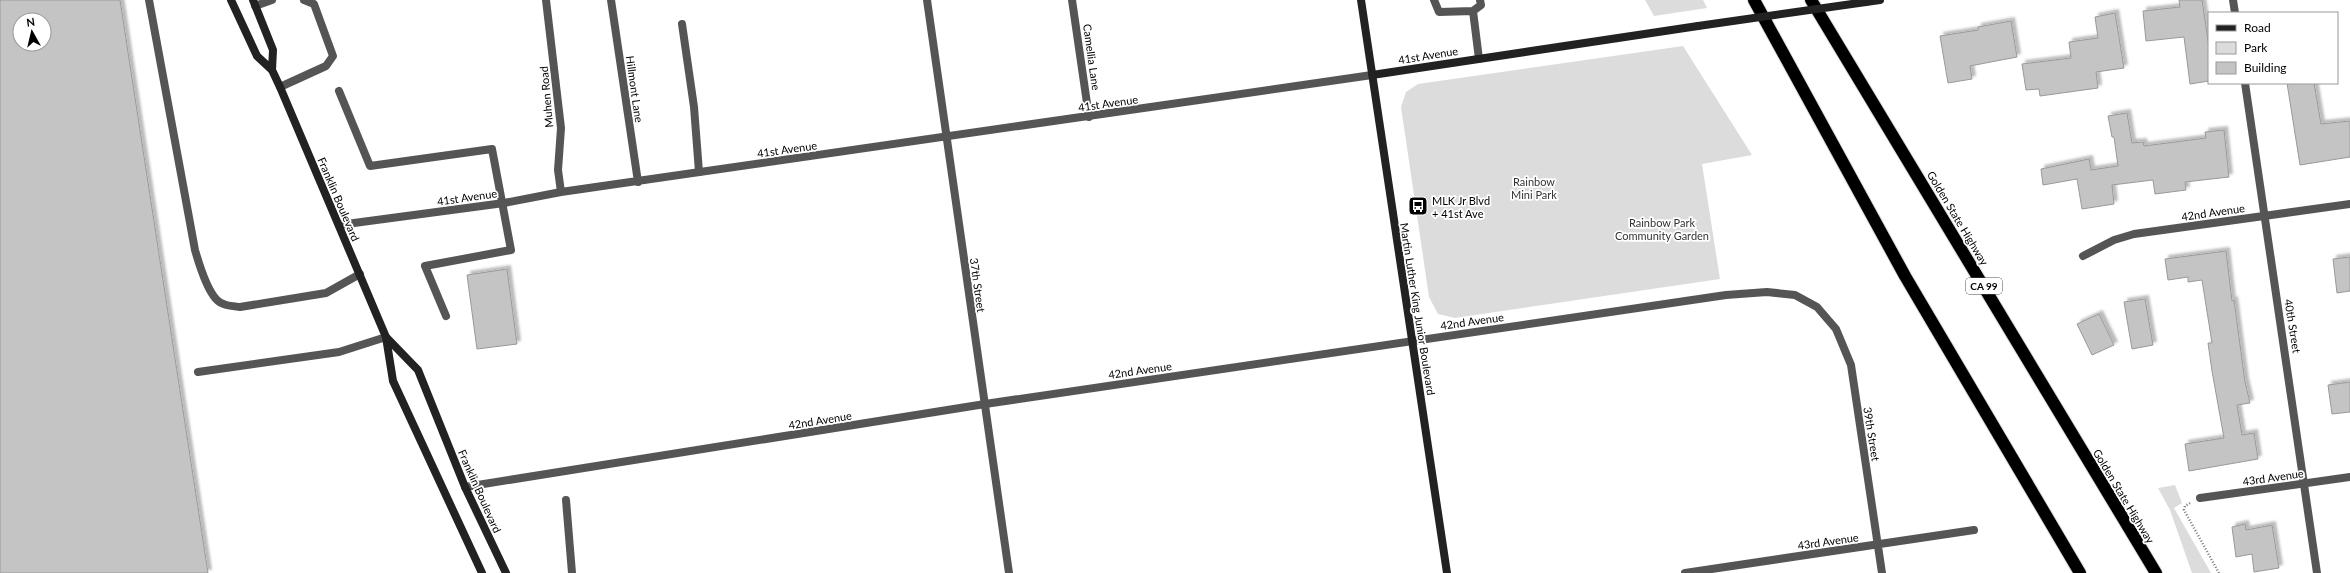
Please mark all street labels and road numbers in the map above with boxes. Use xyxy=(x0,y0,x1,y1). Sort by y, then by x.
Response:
street label: Camellia Lane xyxy=(1081,23,1103,91)
street label: 41st Avenue xyxy=(1397,44,1459,66)
street label: Hillmont Lane xyxy=(624,55,646,123)
street label: Muhen Road xyxy=(537,66,555,128)
street label: 41st Avenue xyxy=(1077,92,1139,114)
street label: 41st Avenue xyxy=(756,138,818,160)
street label: Franklin Boulevard xyxy=(315,155,363,243)
street label: Golden State Highway xyxy=(1925,168,1991,268)
street label: 41st Avenue xyxy=(436,186,498,208)
street label: 42nd Avenue xyxy=(2180,201,2246,223)
street label: Martin Luther King Junior Boulevard xyxy=(1398,222,1438,396)
street label: 37th Street xyxy=(968,257,988,313)
road number: CA 99 xyxy=(1966,278,2002,294)
street label: 40th Street xyxy=(2282,298,2304,354)
street label: 42nd Avenue xyxy=(1439,310,1505,332)
street label: 42nd Avenue xyxy=(1107,359,1173,381)
street label: 39th Street xyxy=(1861,406,1883,462)
street label: 42nd Avenue xyxy=(787,409,853,431)
street label: Golden State Highway xyxy=(2091,446,2157,546)
street label: Franklin Boulevard xyxy=(456,447,504,535)
street label: 43rd Avenue xyxy=(2242,466,2305,488)
street label: 43rd Avenue xyxy=(1797,530,1860,552)

